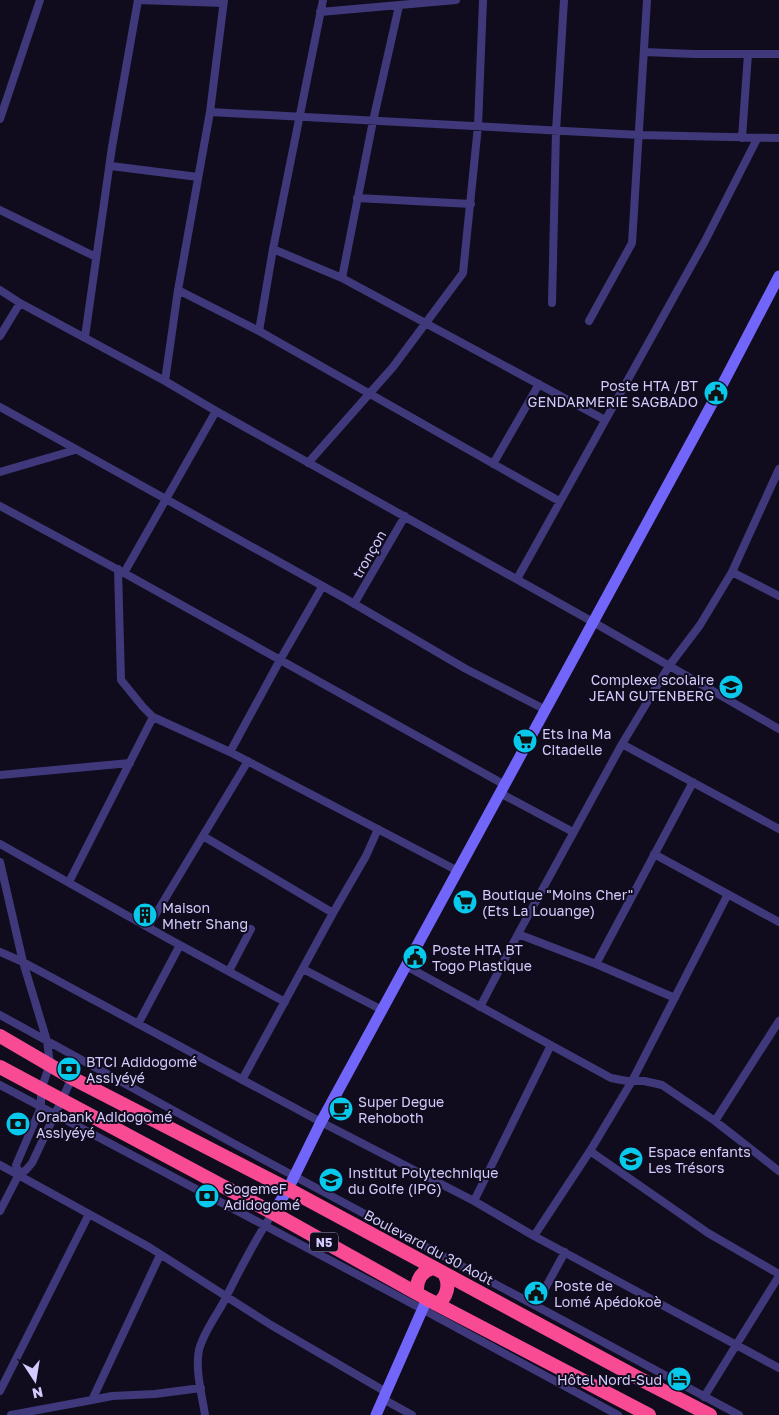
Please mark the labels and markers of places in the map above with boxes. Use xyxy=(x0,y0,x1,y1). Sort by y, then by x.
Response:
place label: Poste HTA /BT GENDARMERIE SAGBADO xyxy=(528,377,698,410)
public building icon: Poste HTA /BT GENDARMERIE SAGBADO xyxy=(703,380,729,406)
place label: Complexe scolaire JEAN GUTENBERG xyxy=(589,671,714,704)
school or university icon: Complexe scolaire JEAN GUTENBERG xyxy=(718,674,744,700)
place label: Ets Ina Ma Citadelle xyxy=(542,725,611,758)
supermarket icon: Ets Ina Ma Citadelle xyxy=(512,728,538,754)
place label: Boutique "Moins Cher" (Ets La Louange) xyxy=(482,886,633,919)
supermarket icon: Boutique "Moins Cher" (Ets La Louange) xyxy=(452,889,478,915)
place label: Maison Mhetr Shang xyxy=(162,899,248,932)
building icon: Maison Mhetr Shang xyxy=(132,902,158,928)
place label: Poste HTA BT Togo Plastique xyxy=(432,941,532,974)
public building icon: Poste HTA BT Togo Plastique xyxy=(402,944,428,970)
place label: BTCI Adidogomé Assiyéyé xyxy=(86,1053,197,1086)
bank icon: BTCI Adidogomé Assiyéyé xyxy=(56,1056,82,1082)
place label: Super Degue Rehoboth xyxy=(358,1093,444,1126)
cafe icon: Super Degue Rehoboth xyxy=(328,1096,354,1122)
place label: Orabank Adidogomé Assiyéyé xyxy=(36,1108,172,1141)
bank icon: Orabank Adidogomé Assiyéyé xyxy=(5,1111,31,1137)
place label: Espace enfants Les Trésors xyxy=(648,1143,751,1176)
school or university icon: Espace enfants Les Trésors xyxy=(618,1146,644,1172)
place label: Institut Polytechnique du Golfe (IPG) xyxy=(348,1164,498,1197)
school or university icon: Institut Polytechnique du Golfe (IPG) xyxy=(318,1167,344,1193)
place label: SogemeF Adidogomé xyxy=(224,1180,300,1213)
bank icon: SogemeF Adidogomé xyxy=(194,1183,220,1209)
place label: Poste de Lomé Apédokoè xyxy=(554,1277,662,1310)
public building icon: Poste de Lomé Apédokoè xyxy=(523,1280,549,1306)
hotel icon: Hôtel Nord-Sud xyxy=(666,1366,692,1392)
place label: Hôtel Nord-Sud xyxy=(557,1371,662,1388)

